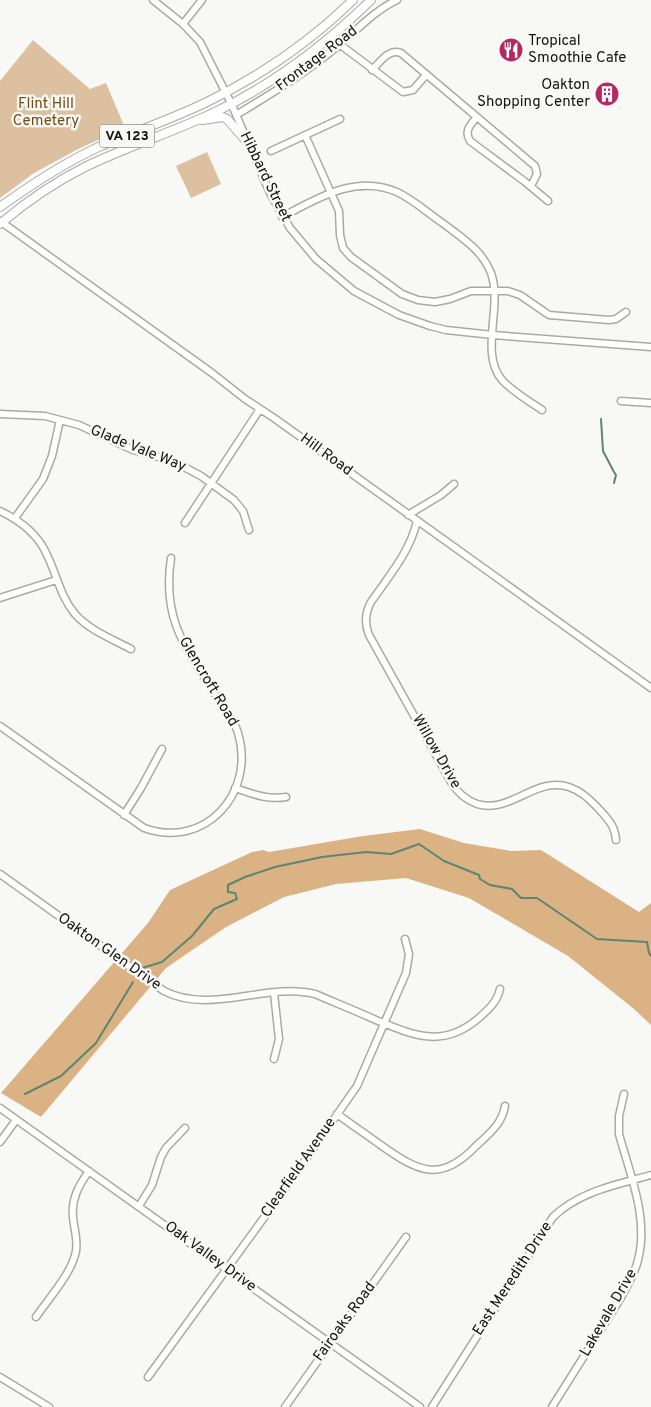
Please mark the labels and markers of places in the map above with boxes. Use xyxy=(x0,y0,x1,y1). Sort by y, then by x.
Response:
place label: Tropical Smoothie Cafe xyxy=(528,32,626,68)
restaurant icon: Tropical Smoothie Cafe xyxy=(498,37,524,63)
place label: Oakton Shopping Center xyxy=(477,76,590,112)
building icon: Oakton Shopping Center xyxy=(594,81,620,107)

